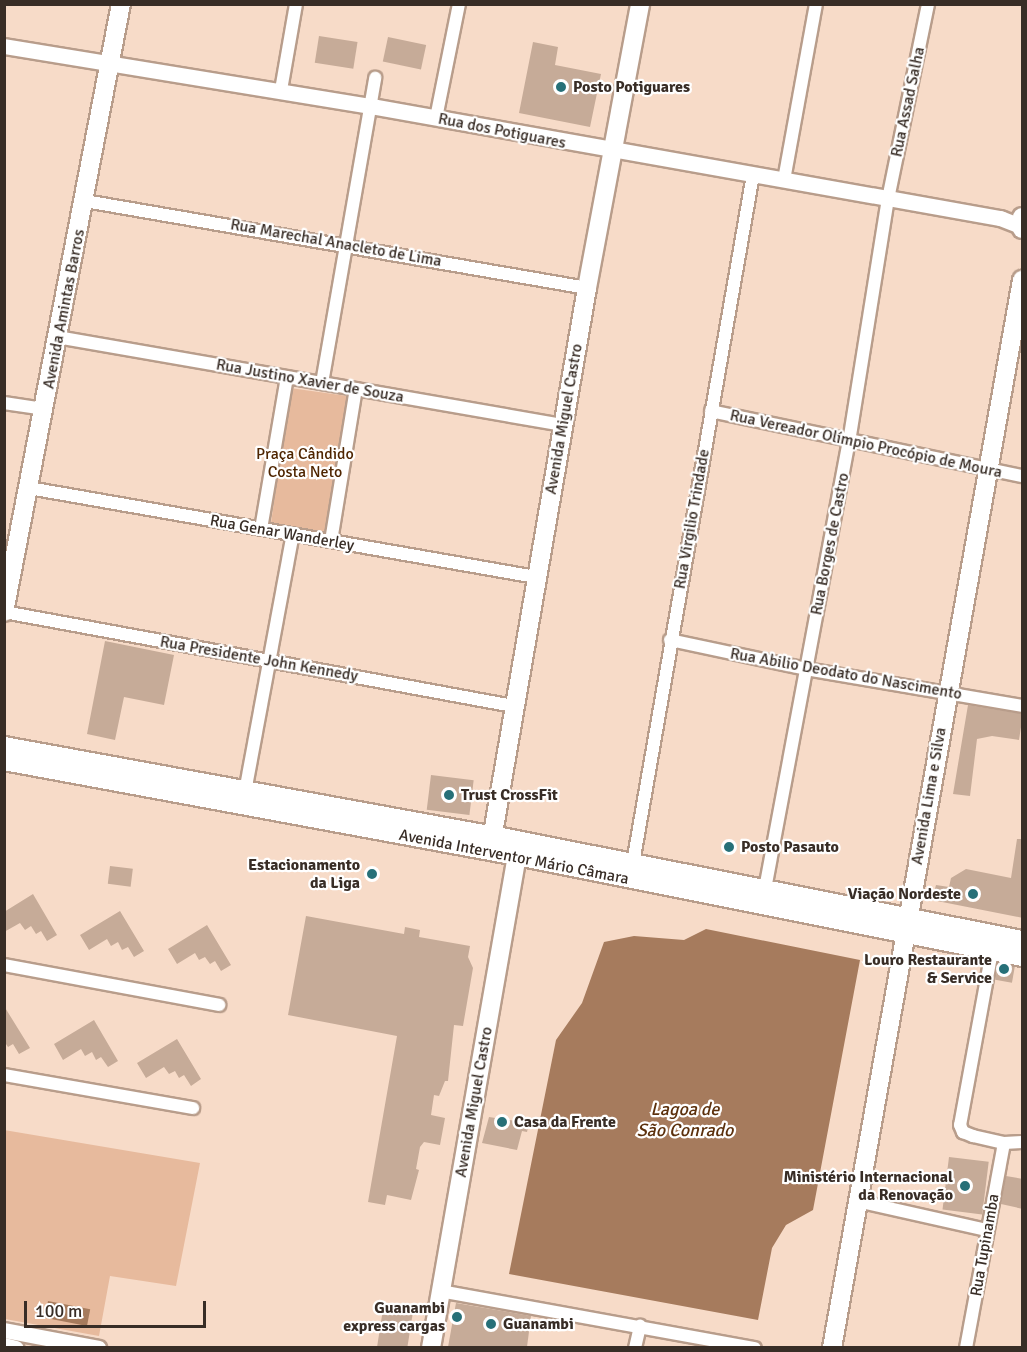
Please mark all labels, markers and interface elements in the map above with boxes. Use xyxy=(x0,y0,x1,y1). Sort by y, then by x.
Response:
street label: Rua Assad Salha xyxy=(887,45,929,159)
place label: Posto Potiguares xyxy=(573,77,690,97)
marker: Posto Potiguares xyxy=(554,80,568,94)
street label: Rua dos Potiguares xyxy=(436,109,568,153)
street label: Rua Marechal Anacleto de Lima xyxy=(229,215,443,271)
street label: Avenida Amintas Barros xyxy=(39,228,89,390)
street label: Avenida Miguel Castro xyxy=(541,342,587,496)
street label: Rua Justino Xavier de Souza xyxy=(215,355,405,407)
street label: Rua Vereador Olímpio Procópio de Moura xyxy=(728,406,1004,482)
park label: Praça Cândido Costa Neto xyxy=(256,444,354,482)
street label: Rua Virgilio Trindade xyxy=(670,448,714,590)
street label: Rua Borges de Castro xyxy=(807,471,853,617)
street label: Rua Genar Wanderley xyxy=(208,511,356,555)
street label: Rua Presidente John Kennedy xyxy=(158,632,360,686)
street label: Rua Abilio Deodato do Nascimento xyxy=(729,644,963,704)
street label: Avenida Lima e Silva xyxy=(907,726,951,866)
place label: Trust CrossFit xyxy=(461,785,558,805)
marker: Trust CrossFit xyxy=(442,788,456,802)
street label: Avenida Interventor Mário Câmara xyxy=(397,825,631,889)
place label: Posto Pasauto xyxy=(741,837,839,857)
marker: Posto Pasauto xyxy=(722,840,736,854)
place label: Estacionamento da Liga xyxy=(248,855,360,893)
marker: Estacionamento da Liga xyxy=(365,867,379,881)
place label: Viação Nordeste xyxy=(848,884,961,904)
marker: Viação Nordeste xyxy=(966,887,980,901)
place label: Louro Restaurante & Service xyxy=(864,950,992,988)
marker: Louro Restaurante & Service xyxy=(997,962,1011,976)
street label: Avenida Miguel Castro xyxy=(451,1025,497,1179)
water label: Lagoa de São Conrado xyxy=(637,1099,733,1142)
place label: Casa da Frente xyxy=(514,1112,616,1132)
marker: Casa da Frente xyxy=(495,1115,509,1129)
place label: Ministério Internacional da Renovação xyxy=(783,1167,953,1205)
marker: Ministério Internacional da Renovação xyxy=(958,1179,972,1193)
street label: Rua Tupinamba xyxy=(967,1192,1003,1298)
scale bar xyxy=(27,1289,208,1327)
place label: Guanambi express cargas xyxy=(343,1298,445,1336)
text: 100 m xyxy=(35,1300,82,1322)
marker: Guanambi express cargas xyxy=(450,1310,464,1324)
place label: Guanambi xyxy=(503,1314,574,1334)
marker: Guanambi xyxy=(484,1317,498,1331)

